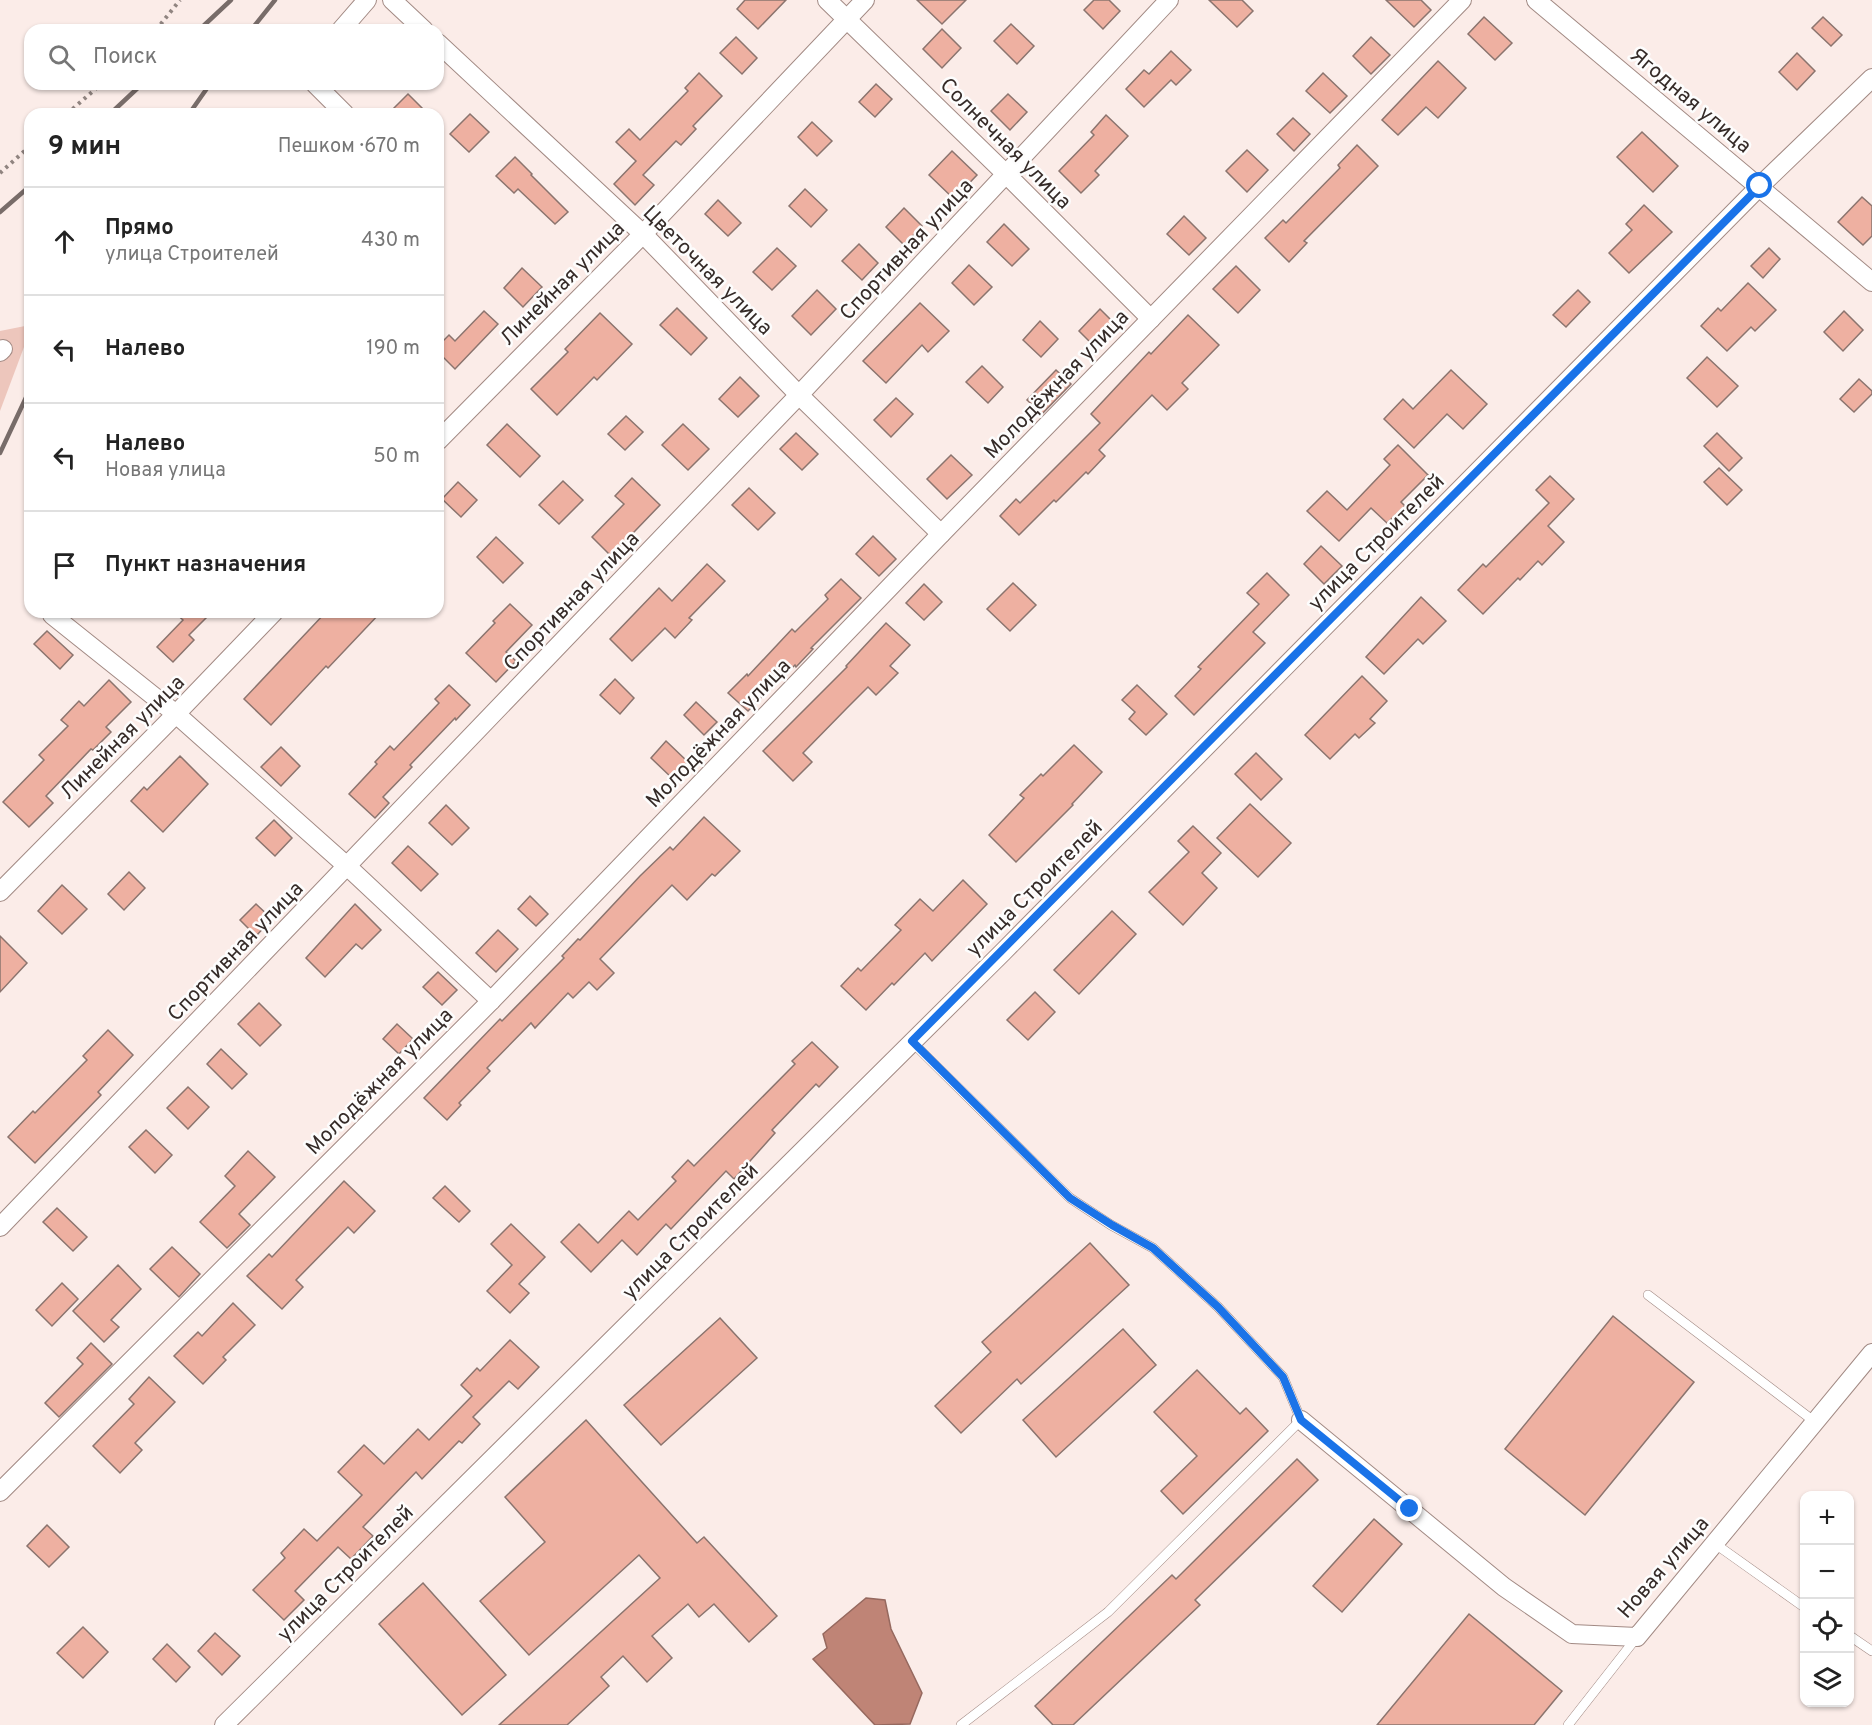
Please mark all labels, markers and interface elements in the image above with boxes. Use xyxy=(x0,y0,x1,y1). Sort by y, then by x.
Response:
search box xyxy=(24,24,444,90)
icon: search xyxy=(45,41,78,74)
street label: Ягодная улица xyxy=(1624,42,1756,160)
text: Поиск xyxy=(93,44,157,71)
street label: Солнечная улица xyxy=(933,73,1076,216)
text: 9 мин xyxy=(48,131,121,164)
text: Пешком · 670 m xyxy=(278,134,420,160)
route start xyxy=(1746,172,1772,198)
street label: Спортивная улица xyxy=(834,173,980,327)
street label: Цветочная улица xyxy=(636,200,778,342)
text: Прямо xyxy=(105,215,174,242)
street label: Линейная улица xyxy=(495,216,631,352)
icon: ahead xyxy=(48,225,81,258)
text: 430 m xyxy=(361,228,420,254)
text: улица Строителей xyxy=(105,242,279,268)
street label: Молодёжная улица xyxy=(979,305,1135,465)
icon: left xyxy=(48,333,81,366)
text: Налево xyxy=(105,336,185,363)
text: 190 m xyxy=(366,336,420,362)
text: Налево xyxy=(105,431,185,458)
icon: left xyxy=(48,441,81,474)
text: 50 m xyxy=(373,444,420,470)
text: Новая улица xyxy=(105,458,226,484)
street label: улица Строителей xyxy=(1303,469,1451,617)
street label: Спортивная улица xyxy=(498,526,646,678)
icon: arrive xyxy=(48,549,81,582)
text: Пункт назначения xyxy=(105,552,306,579)
street label: Молодёжная улица xyxy=(641,654,797,814)
street label: Линейная улица xyxy=(55,670,191,806)
street label: улица Строителей xyxy=(961,815,1109,963)
street label: Спортивная улица xyxy=(162,876,310,1028)
street label: Молодёжная улица xyxy=(301,1003,459,1161)
street label: улица Строителей xyxy=(617,1158,765,1306)
map controls xyxy=(1800,1491,1854,1707)
button: + xyxy=(1800,1491,1854,1545)
route end xyxy=(1396,1495,1422,1521)
street label: улица Строителей xyxy=(272,1500,420,1648)
street label: Новая улица xyxy=(1612,1511,1716,1625)
button: − xyxy=(1800,1545,1854,1599)
button: locate xyxy=(1800,1599,1854,1653)
button: layers xyxy=(1800,1653,1854,1707)

